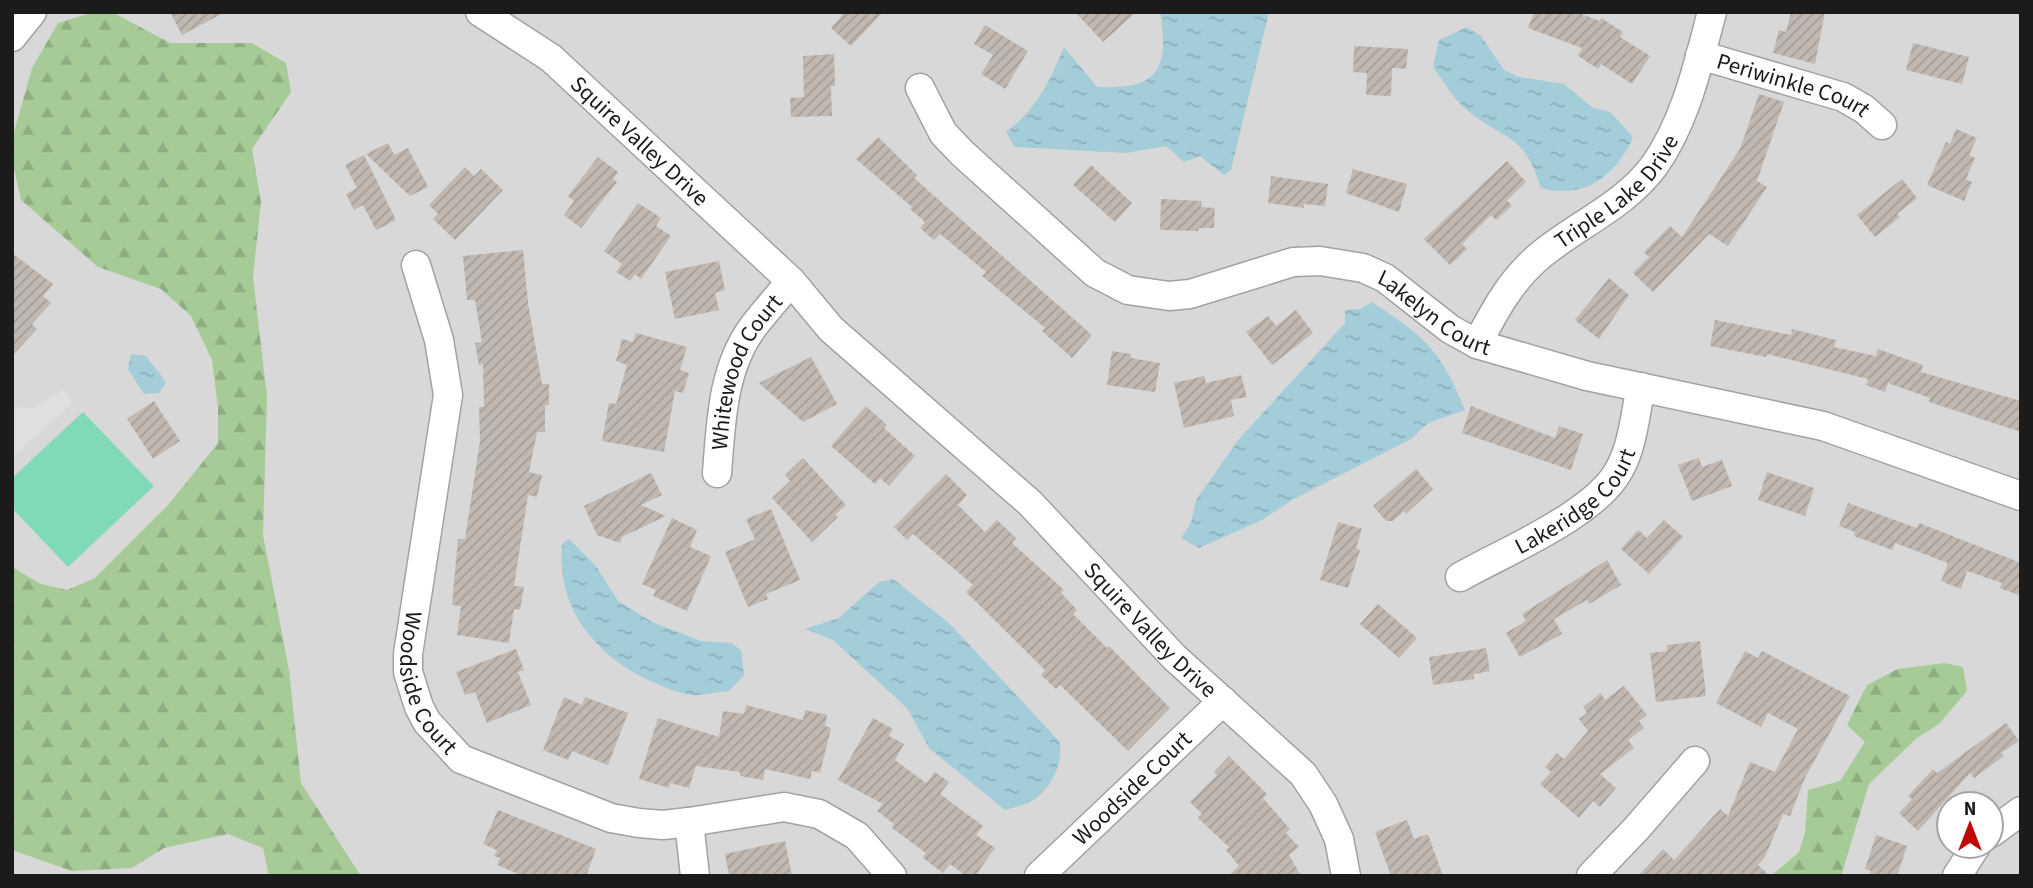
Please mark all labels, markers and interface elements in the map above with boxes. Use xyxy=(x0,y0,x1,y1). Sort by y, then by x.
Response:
street label: Periwinkle Court xyxy=(1713,44,1879,125)
street label: Squire Valley Drive xyxy=(563,68,717,213)
street label: Triple Lake Drive xyxy=(1547,129,1686,256)
street label: Lakelyn Court xyxy=(1373,261,1495,364)
street label: Whitewood Court xyxy=(702,286,790,451)
street label: Lakeridge Court xyxy=(1509,444,1644,562)
street label: Squire Valley Drive xyxy=(1076,554,1225,705)
street label: Woodside Court xyxy=(392,609,466,762)
street label: Woodside Court xyxy=(1065,723,1199,853)
north arrow xyxy=(1935,790,2005,860)
text: N xyxy=(1964,796,1976,823)

